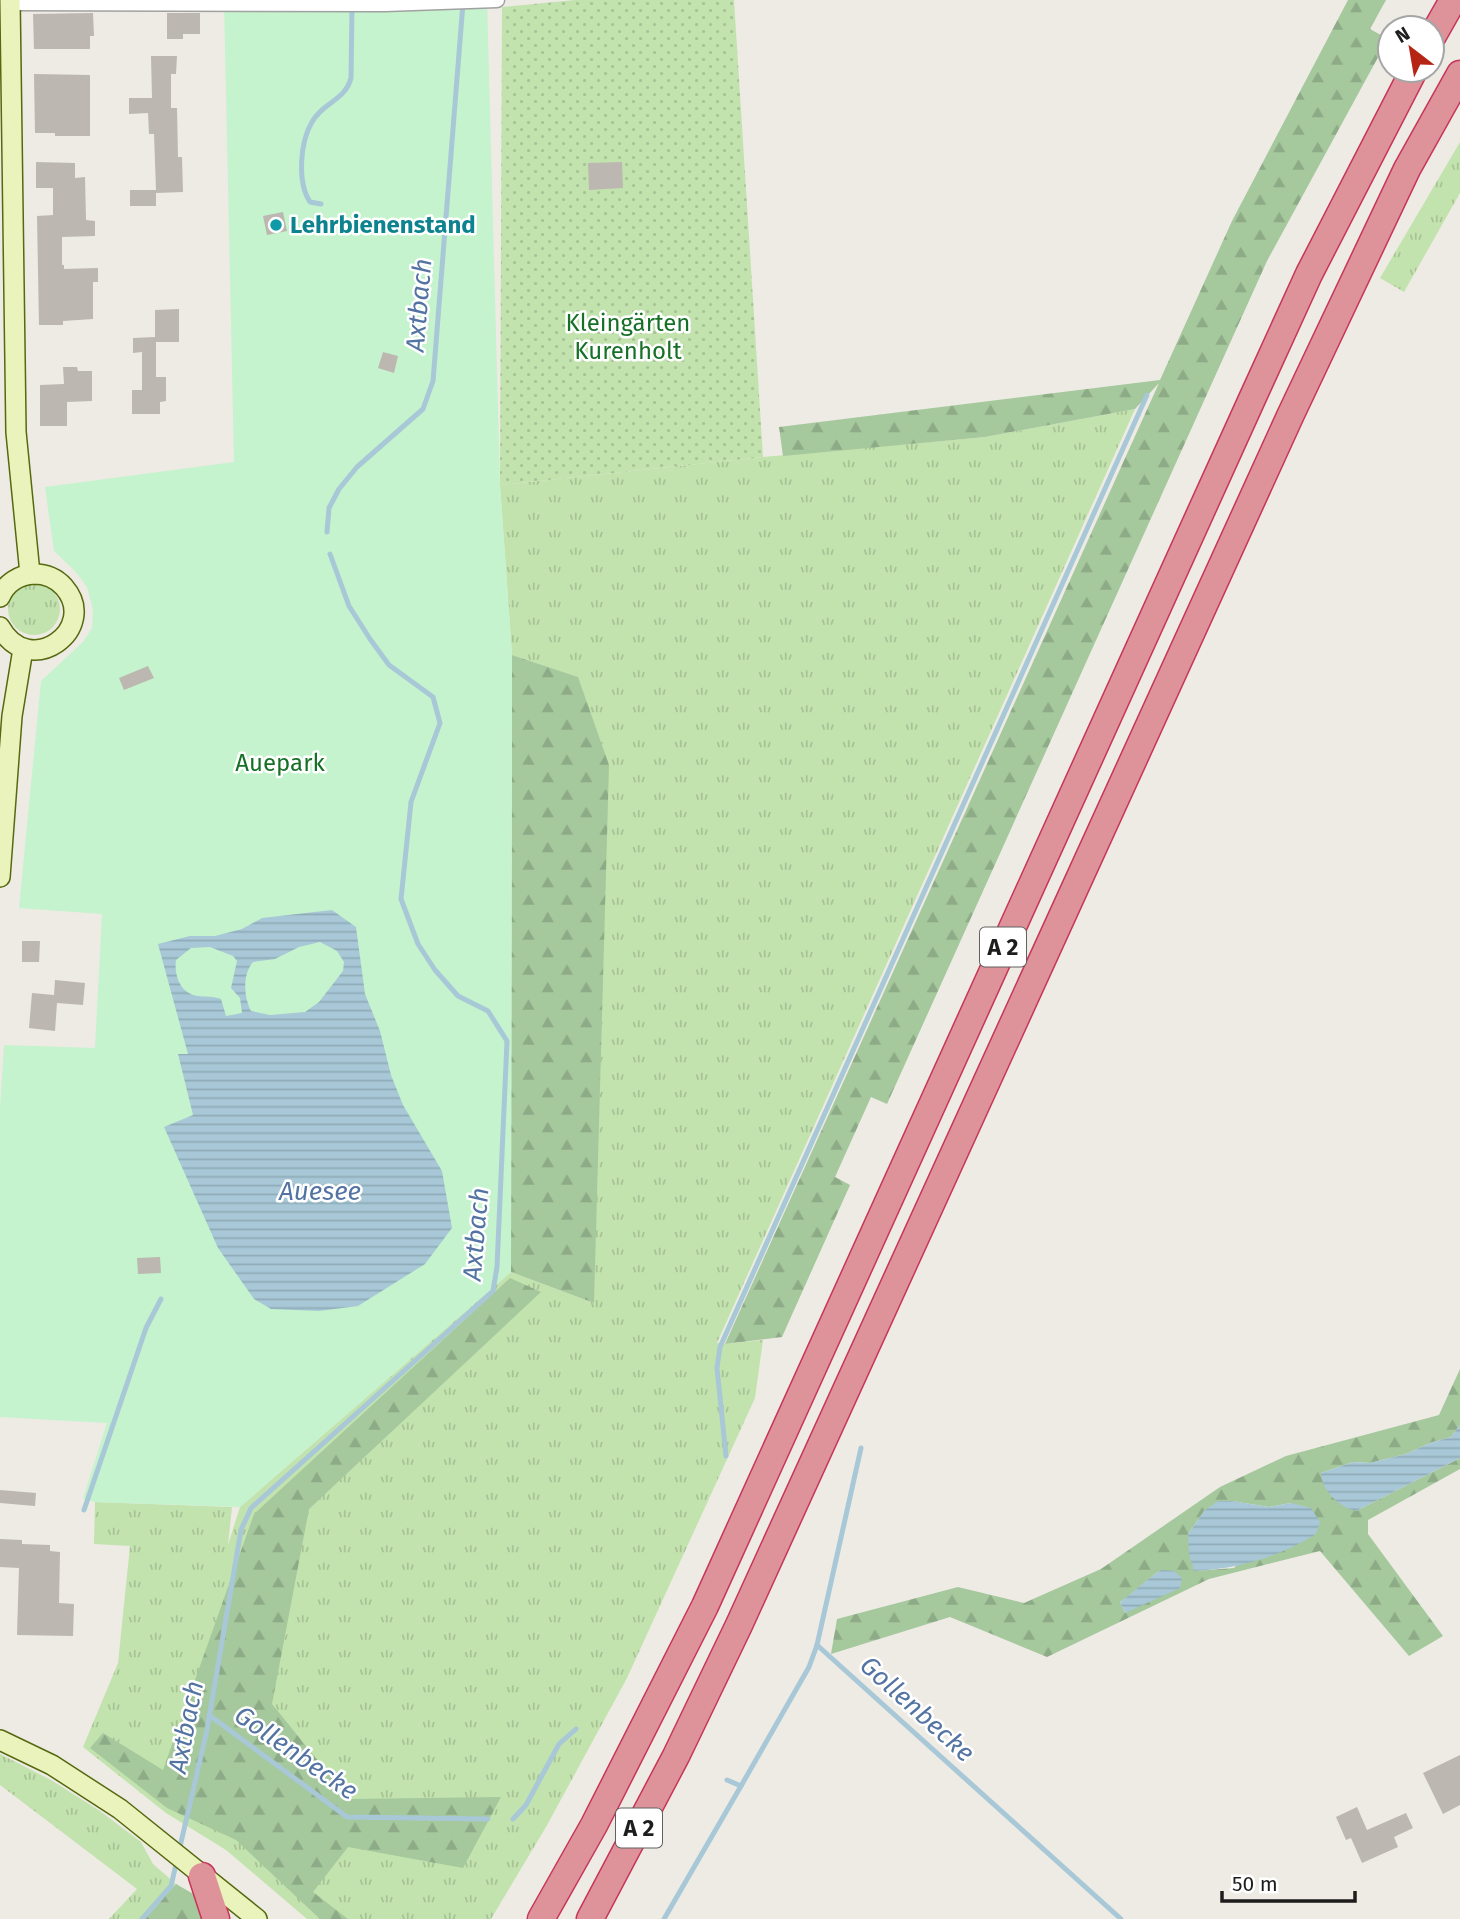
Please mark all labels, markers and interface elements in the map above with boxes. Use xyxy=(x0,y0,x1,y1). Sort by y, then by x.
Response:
north arrow xyxy=(1376,14,1446,84)
text: N xyxy=(1391,22,1414,48)
place label: Lehrbienenstand xyxy=(290,211,476,239)
marker: Lehrbienenstand xyxy=(268,217,284,233)
water label: Axtbach xyxy=(399,257,439,354)
park label: Kleingärten Kurenholt xyxy=(566,309,690,365)
park label: Auepark xyxy=(235,749,325,777)
road number: A 2 xyxy=(980,928,1026,966)
water label: Auesee xyxy=(278,1176,361,1207)
water label: Axtbach xyxy=(456,1186,496,1283)
water label: Gollenbecke xyxy=(854,1650,980,1768)
water label: Axtbach xyxy=(162,1678,210,1777)
water label: Gollenbecke xyxy=(229,1699,363,1807)
road number: A 2 xyxy=(616,1809,662,1848)
scale bar xyxy=(1222,1860,1355,1904)
text: 50 m xyxy=(1232,1871,1278,1897)

